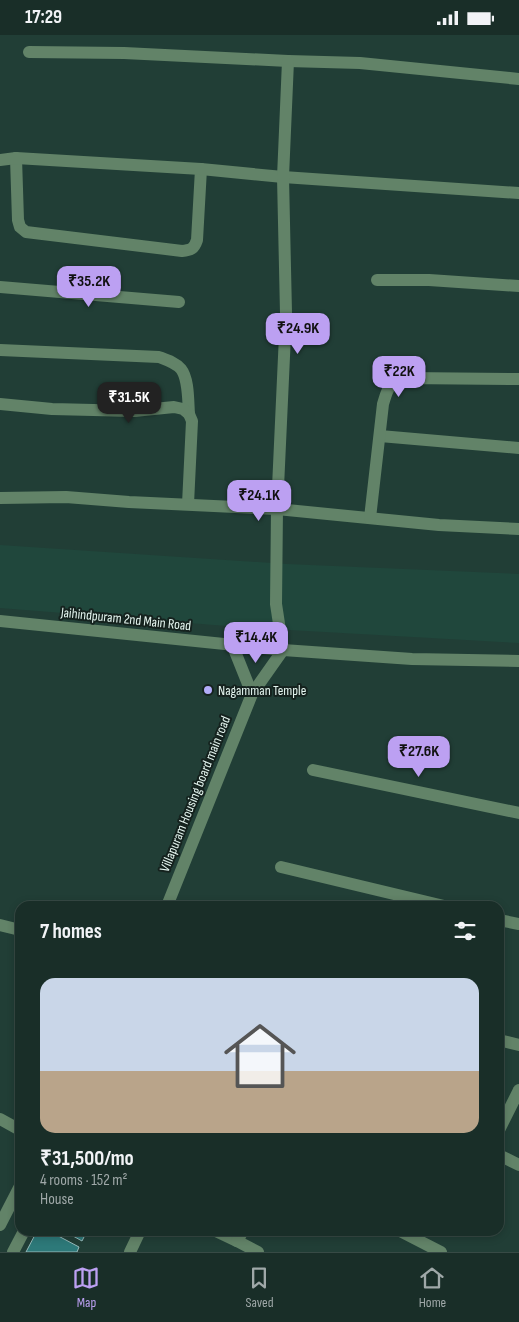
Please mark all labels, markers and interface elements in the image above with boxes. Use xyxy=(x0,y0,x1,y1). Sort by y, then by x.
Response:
text: 17:29 xyxy=(25,6,62,29)
pin: ₹35.2K xyxy=(48,265,130,308)
text: ₹35.2K xyxy=(68,272,110,291)
pin: ₹24.9K xyxy=(257,313,339,355)
text: ₹24.9K xyxy=(277,319,319,338)
pin: ₹22K xyxy=(369,355,429,398)
text: ₹22K xyxy=(383,362,415,381)
pin: ₹31.5K xyxy=(88,381,170,424)
text: ₹31.5K xyxy=(108,388,150,407)
pin: ₹24.1K xyxy=(218,479,300,522)
text: ₹24.1K xyxy=(238,486,280,505)
street label: Jaihindpuram 2nd Main Road xyxy=(59,604,192,634)
pin: ₹14.4K xyxy=(215,621,297,664)
text: ₹14.4K xyxy=(235,628,277,647)
place label: Nagamman Temple xyxy=(218,682,306,699)
marker: Nagamman Temple xyxy=(202,684,214,696)
street label: Villapuram Housing board main road xyxy=(156,713,234,874)
pin: ₹27.6K xyxy=(378,735,460,778)
text: ₹27.6K xyxy=(399,742,439,761)
icon: filters xyxy=(451,917,479,945)
text: 7 homes xyxy=(40,919,102,944)
icon: home xyxy=(215,1011,305,1101)
text: ₹31,500/mo xyxy=(40,1146,134,1171)
text: 4 rooms · 152 m² xyxy=(40,1171,128,1190)
text: House xyxy=(40,1190,74,1209)
tab: Map xyxy=(72,1264,100,1311)
tab: Saved xyxy=(245,1264,274,1311)
tab: Home xyxy=(418,1264,446,1311)

